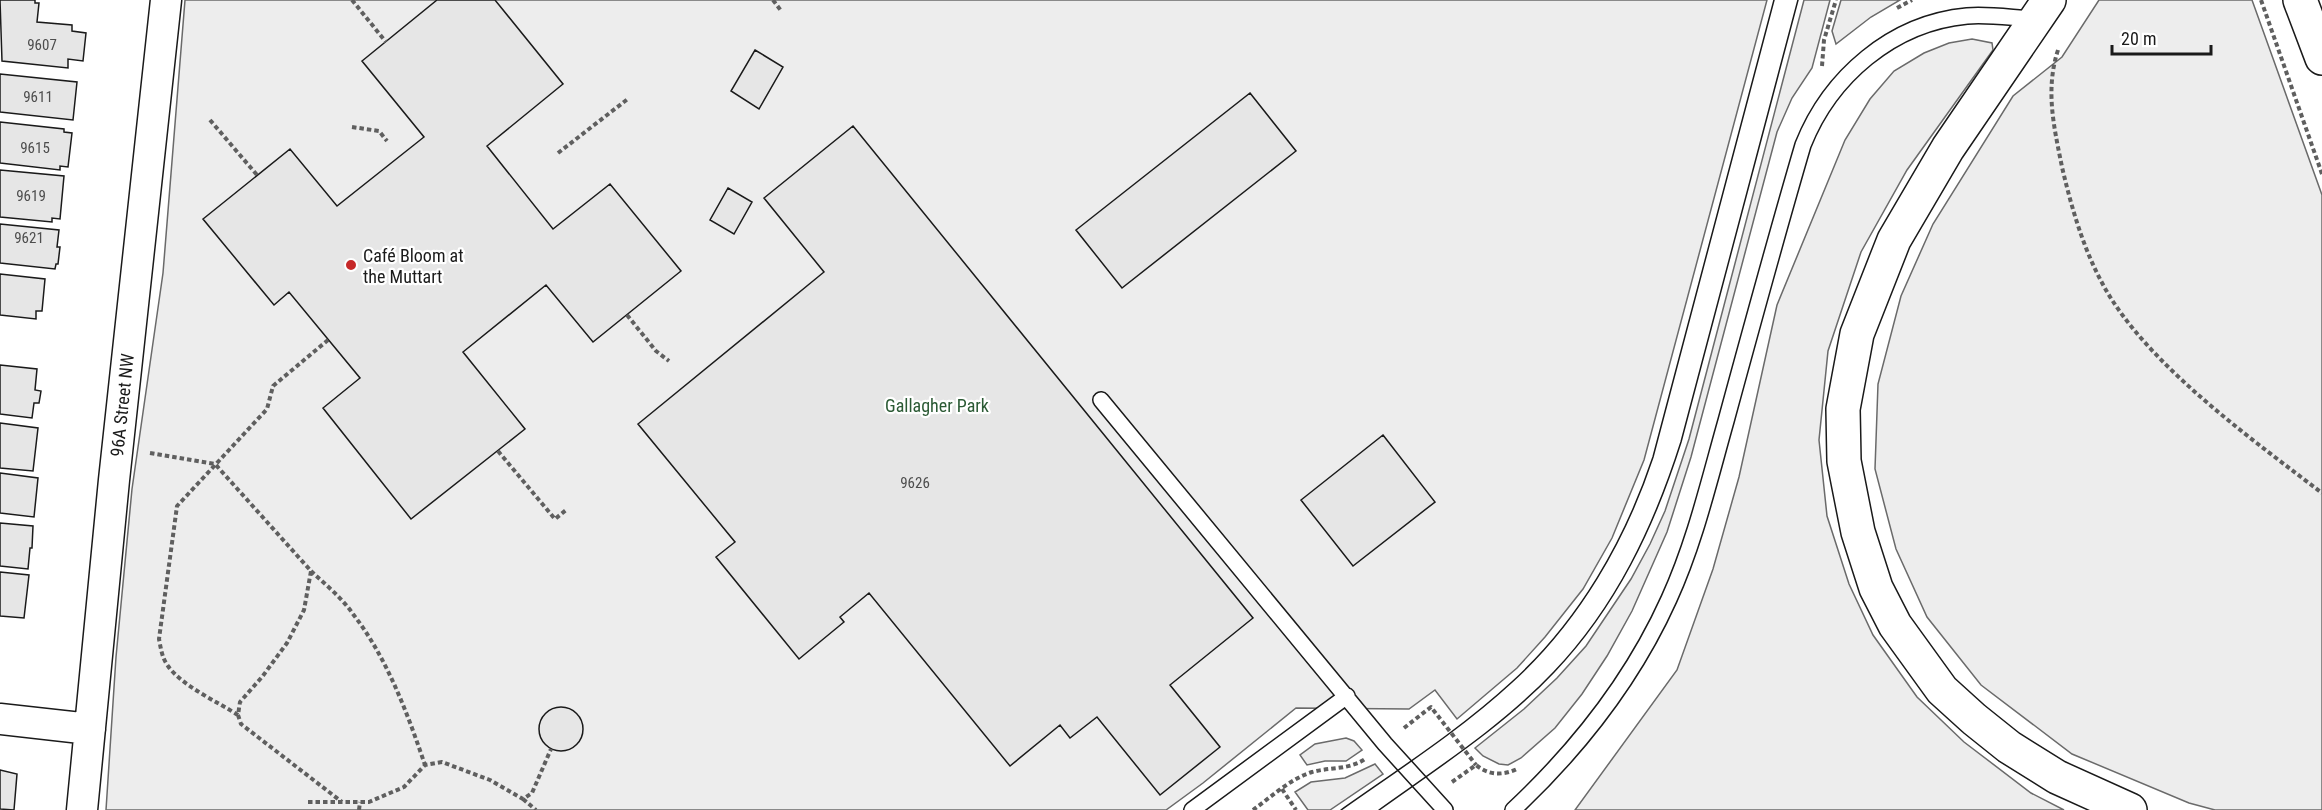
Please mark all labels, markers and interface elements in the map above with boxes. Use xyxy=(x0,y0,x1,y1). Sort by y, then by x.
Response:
scale bar xyxy=(2112,18,2211,56)
text: 20 m xyxy=(2121,28,2156,49)
house number: 9607 xyxy=(27,36,57,54)
house number: 9611 xyxy=(23,88,53,106)
house number: 9615 xyxy=(20,139,50,157)
house number: 9619 xyxy=(16,187,46,205)
house number: 9621 xyxy=(14,229,44,247)
place label: Café Bloom at the Muttart xyxy=(363,245,464,287)
marker: Café Bloom at the Muttart xyxy=(344,258,358,272)
street label: 96A Street NW xyxy=(106,352,138,458)
park label: Gallagher Park xyxy=(885,395,989,416)
house number: 9626 xyxy=(900,474,930,492)

